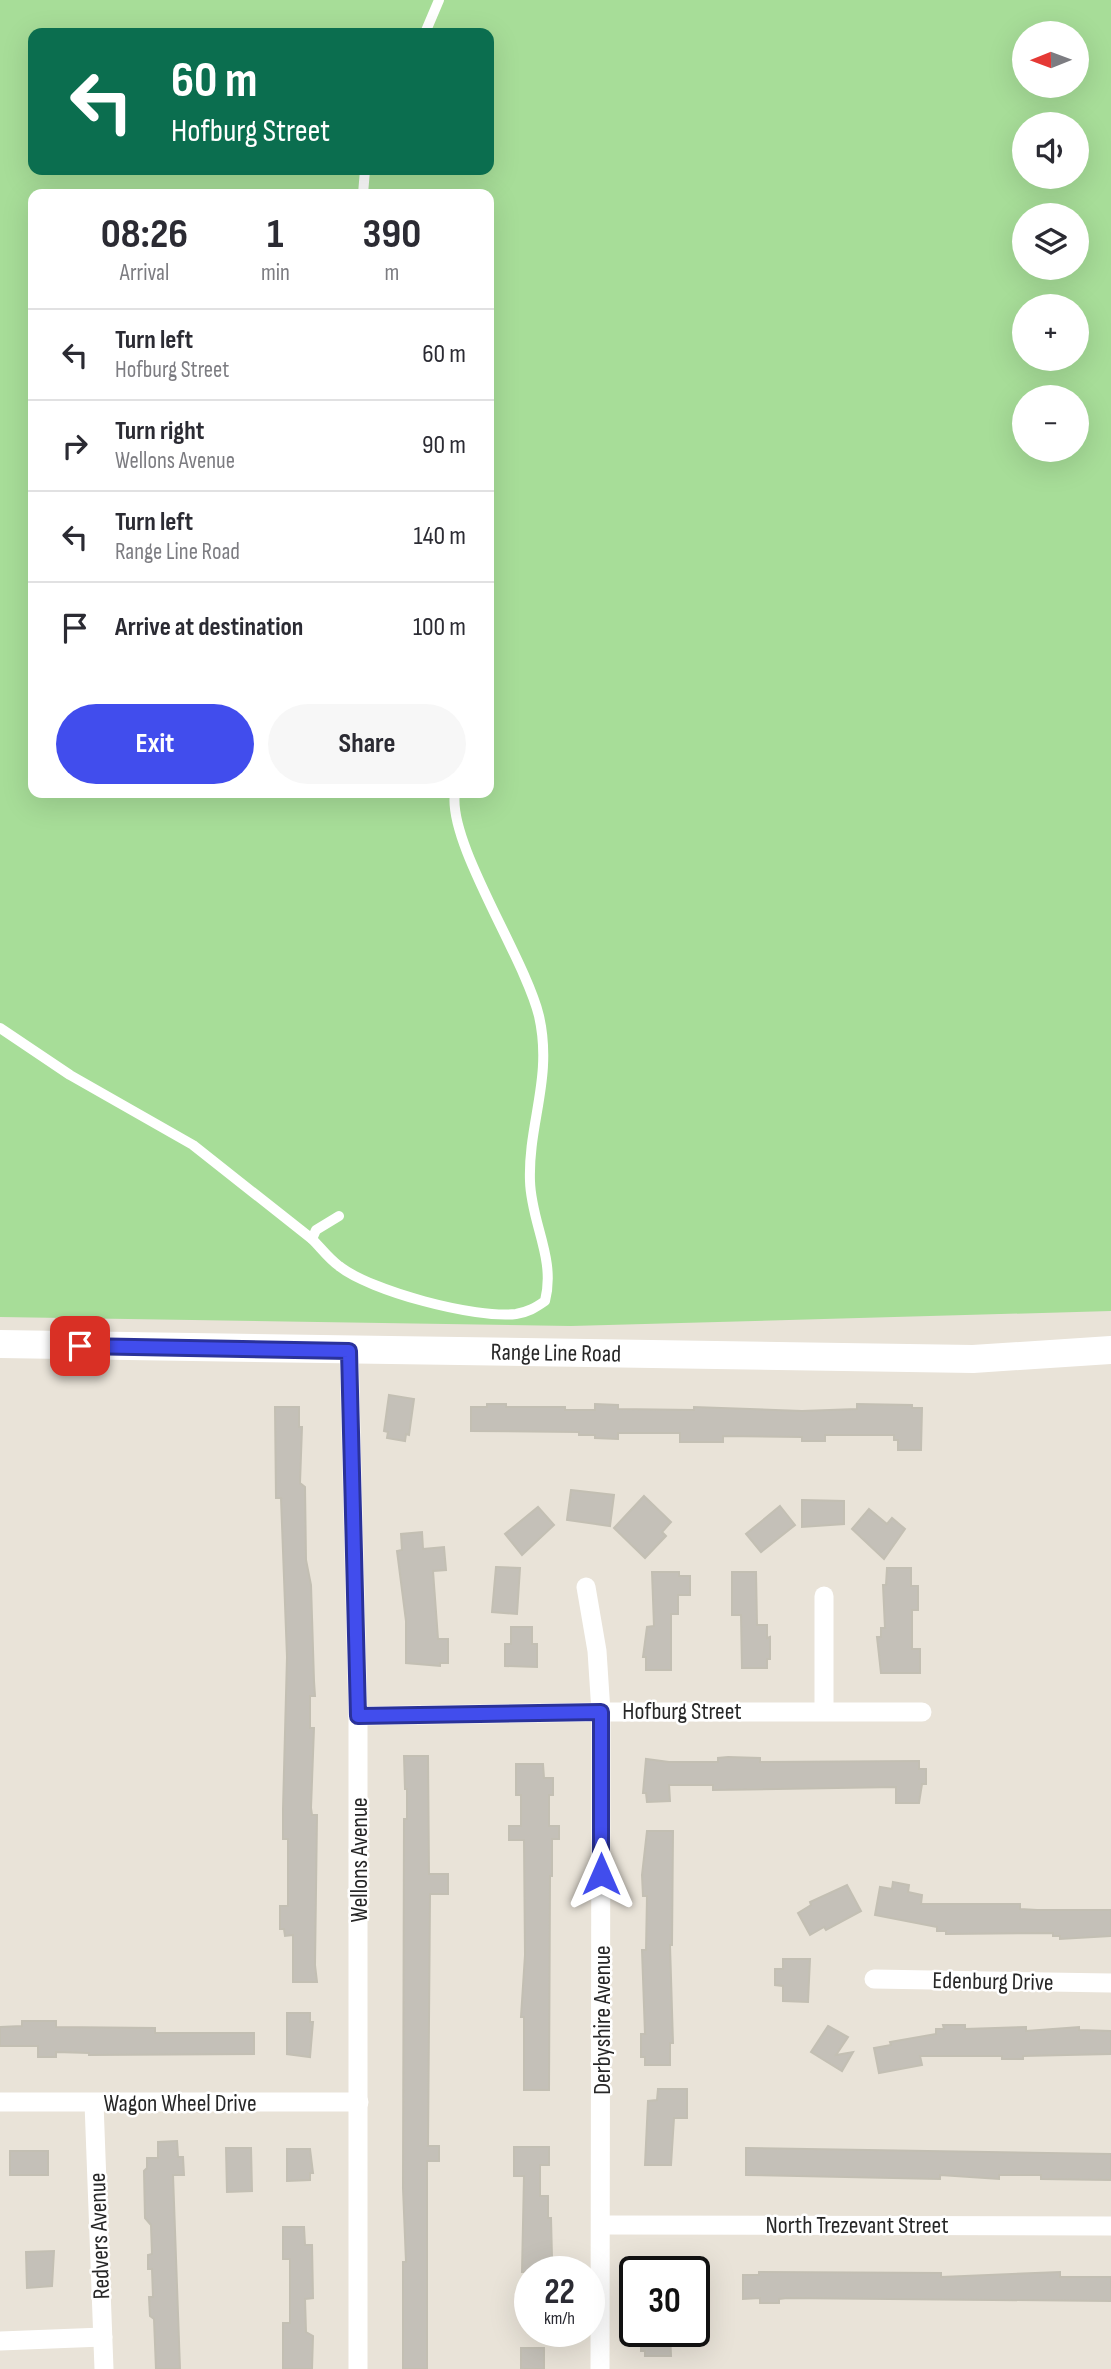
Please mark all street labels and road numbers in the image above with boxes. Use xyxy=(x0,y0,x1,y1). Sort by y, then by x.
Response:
street label: Range Line Road xyxy=(490,1338,621,1369)
street label: Hofburg Street xyxy=(622,1697,742,1726)
street label: Wellons Avenue xyxy=(345,1797,374,1923)
street label: Derbyshire Avenue xyxy=(588,1945,617,2095)
street label: Edenburg Drive xyxy=(932,1966,1054,1997)
street label: Wagon Wheel Drive xyxy=(103,2089,257,2118)
street label: Redvers Avenue xyxy=(83,2172,116,2300)
street label: North Trezevant Street xyxy=(765,2211,949,2240)

